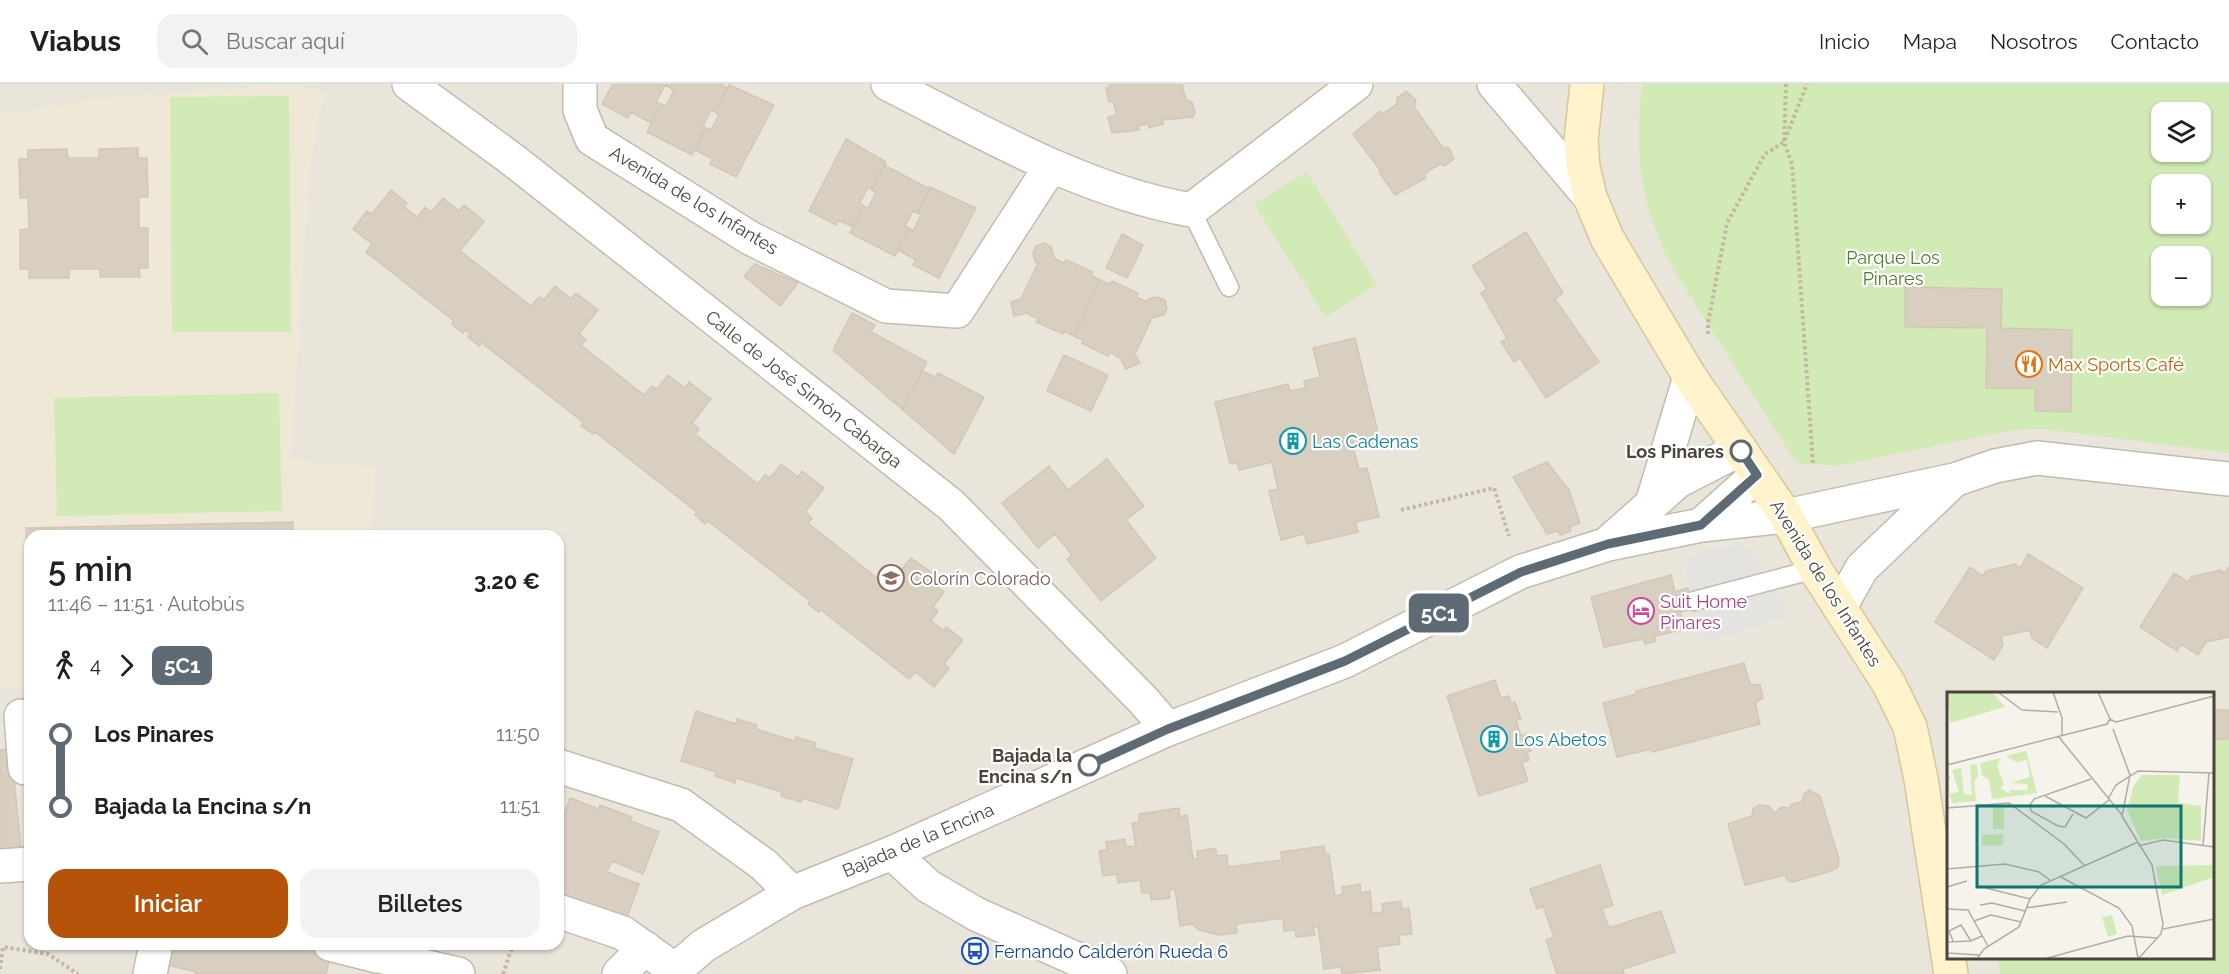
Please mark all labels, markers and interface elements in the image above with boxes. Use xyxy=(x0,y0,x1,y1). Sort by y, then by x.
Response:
search box xyxy=(157,14,577,68)
text: Viabus xyxy=(30,25,121,58)
icon: search xyxy=(178,25,211,58)
text: Buscar aquí xyxy=(226,28,345,54)
text: Inicio xyxy=(1819,29,1870,54)
text: Mapa xyxy=(1903,29,1957,54)
text: Nosotros xyxy=(1990,29,2078,54)
text: Contacto xyxy=(2111,29,2199,54)
map controls xyxy=(2151,102,2211,306)
button: layers xyxy=(2151,102,2211,162)
street label: Avenida de los Infantes xyxy=(606,141,782,259)
button: + xyxy=(2151,174,2211,234)
button: − xyxy=(2151,246,2211,306)
park label: Parque Los Pinares xyxy=(1846,247,1940,289)
street label: Calle de José Simón Cabarga xyxy=(702,306,906,472)
restaurant icon: Max Sports Café xyxy=(2014,349,2044,379)
place label: Max Sports Café xyxy=(2048,354,2184,375)
building icon: Las Cadenas xyxy=(1278,426,1308,456)
place label: Las Cadenas xyxy=(1312,431,1419,452)
marker: Los Pinares xyxy=(1730,440,1752,462)
place label: Los Pinares xyxy=(1626,441,1724,462)
street label: Avenida de los Infantes xyxy=(1766,496,1886,671)
text: 5 min xyxy=(48,550,133,589)
school or university icon: Colorín Colorado xyxy=(876,563,906,593)
text: 3.20 € xyxy=(474,568,540,594)
place label: Colorín Colorado xyxy=(910,568,1051,589)
place label: Suit Home Pinares xyxy=(1660,591,1748,633)
text: 11:46 – 11:51 · Autobús xyxy=(48,592,245,616)
line badge: 5C1 xyxy=(1404,594,1474,632)
hotel icon: Suit Home Pinares xyxy=(1626,596,1656,626)
text: 5C1 xyxy=(1421,601,1457,626)
icon: walk xyxy=(48,649,81,682)
icon: forward xyxy=(110,649,143,682)
text: 4 xyxy=(90,653,101,677)
text: 5C1 xyxy=(164,653,200,678)
inset map xyxy=(1947,692,2214,959)
text: Los Pinares xyxy=(94,721,214,747)
text: 11:50 xyxy=(496,722,540,746)
building icon: Los Abetos xyxy=(1479,724,1509,754)
place label: Los Abetos xyxy=(1514,729,1607,750)
place label: Bajada la Encina s/n xyxy=(978,745,1072,787)
marker: Bajada la Encina s/n xyxy=(1078,754,1100,776)
text: Bajada la Encina s/n xyxy=(94,793,311,819)
text: 11:51 xyxy=(500,794,540,818)
street label: Bajada de la Encina xyxy=(839,799,997,881)
button: Iniciar xyxy=(48,869,288,938)
button: Billetes xyxy=(300,869,540,938)
bus stop icon: Fernando Calderón Rueda 6 xyxy=(960,936,990,966)
place label: Fernando Calderón Rueda 6 xyxy=(994,941,1228,962)

